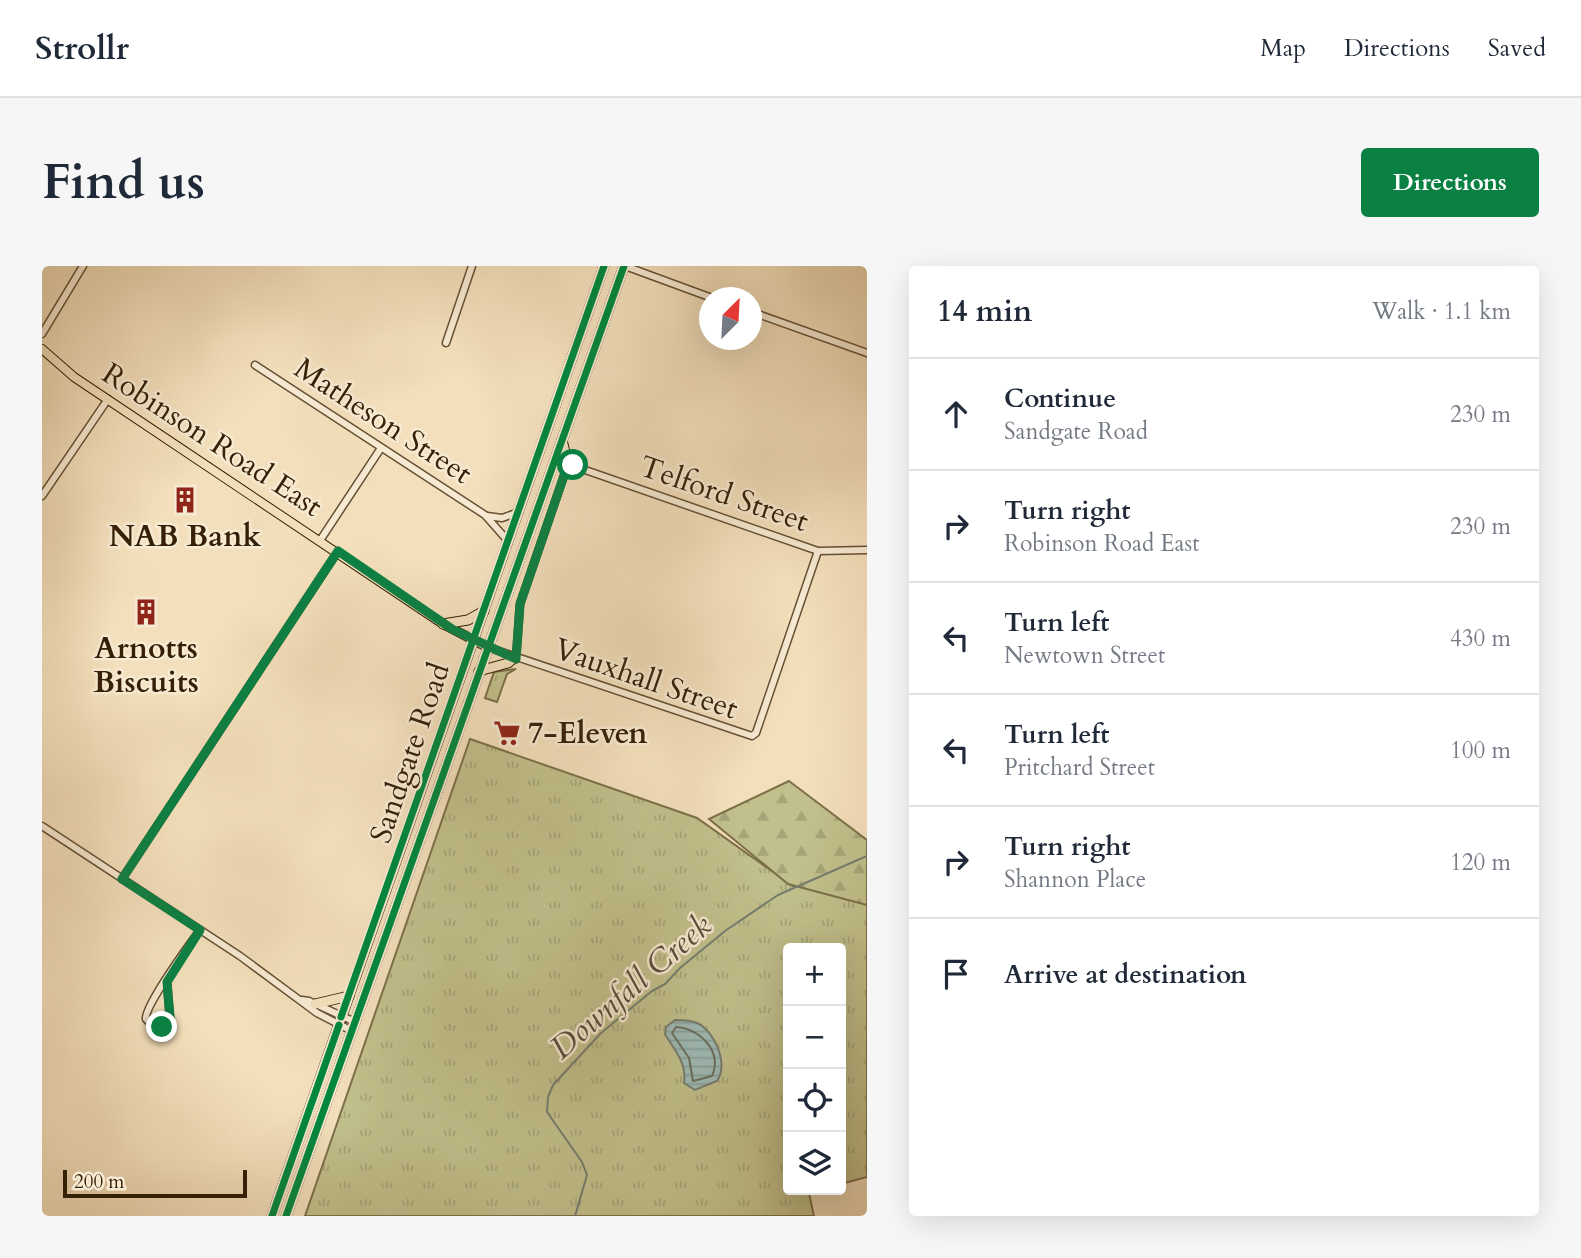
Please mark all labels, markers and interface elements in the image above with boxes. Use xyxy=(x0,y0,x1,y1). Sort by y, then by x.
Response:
text: Strollr xyxy=(35,26,129,71)
text: Map xyxy=(1260,32,1306,65)
text: Directions xyxy=(1344,32,1450,65)
text: Saved xyxy=(1488,32,1546,65)
button: Directions xyxy=(1361,148,1539,217)
text: Find us xyxy=(42,149,205,216)
north arrow xyxy=(699,287,762,350)
text: 14 min xyxy=(937,291,1032,332)
text: Walk · 1.1 km xyxy=(1372,296,1511,327)
street label: Matheson Street xyxy=(286,348,480,494)
street label: Robinson Road East xyxy=(94,353,330,527)
text: Continue xyxy=(1004,381,1116,416)
icon: ahead xyxy=(937,395,975,433)
text: 230 m xyxy=(1450,399,1511,430)
text: Sandgate Road xyxy=(1004,416,1148,447)
street label: Telford Street xyxy=(634,446,814,542)
route start xyxy=(557,449,588,480)
building icon: NAB Bank xyxy=(170,485,200,515)
text: Turn right xyxy=(1004,493,1131,528)
icon: right xyxy=(937,507,975,545)
text: 230 m xyxy=(1450,511,1511,542)
place label: NAB Bank xyxy=(109,516,261,557)
text: Robinson Road East xyxy=(1004,528,1199,559)
building icon: Arnotts Biscuits xyxy=(131,597,161,627)
text: Turn left xyxy=(1004,605,1109,640)
icon: left xyxy=(937,619,975,657)
text: 430 m xyxy=(1450,623,1511,654)
place label: Arnotts Biscuits xyxy=(93,628,199,703)
street label: Vauxhall Street xyxy=(549,628,744,730)
text: Newtown Street xyxy=(1004,640,1165,671)
street label: Sandgate Road xyxy=(360,657,460,849)
place label: 7-Eleven xyxy=(528,713,647,754)
text: Turn left xyxy=(1004,717,1109,752)
supermarket icon: 7-Eleven xyxy=(492,718,522,748)
icon: left xyxy=(937,731,975,769)
text: 100 m xyxy=(1450,735,1511,766)
text: Pritchard Street xyxy=(1004,752,1155,783)
text: Turn right xyxy=(1004,829,1131,864)
icon: right xyxy=(937,843,975,881)
text: 120 m xyxy=(1450,847,1511,878)
text: Shannon Place xyxy=(1004,864,1146,895)
water label: Downfall Creek xyxy=(541,904,721,1070)
map controls xyxy=(783,943,846,1195)
button: + xyxy=(783,943,846,1006)
icon: arrive xyxy=(937,955,975,993)
text: Arrive at destination xyxy=(1004,957,1247,992)
button: − xyxy=(783,1006,846,1069)
route end xyxy=(146,1011,177,1042)
button: locate xyxy=(783,1069,846,1132)
button: layers xyxy=(783,1132,846,1195)
scale bar xyxy=(63,1167,247,1199)
text: 200 m xyxy=(74,1169,124,1195)

